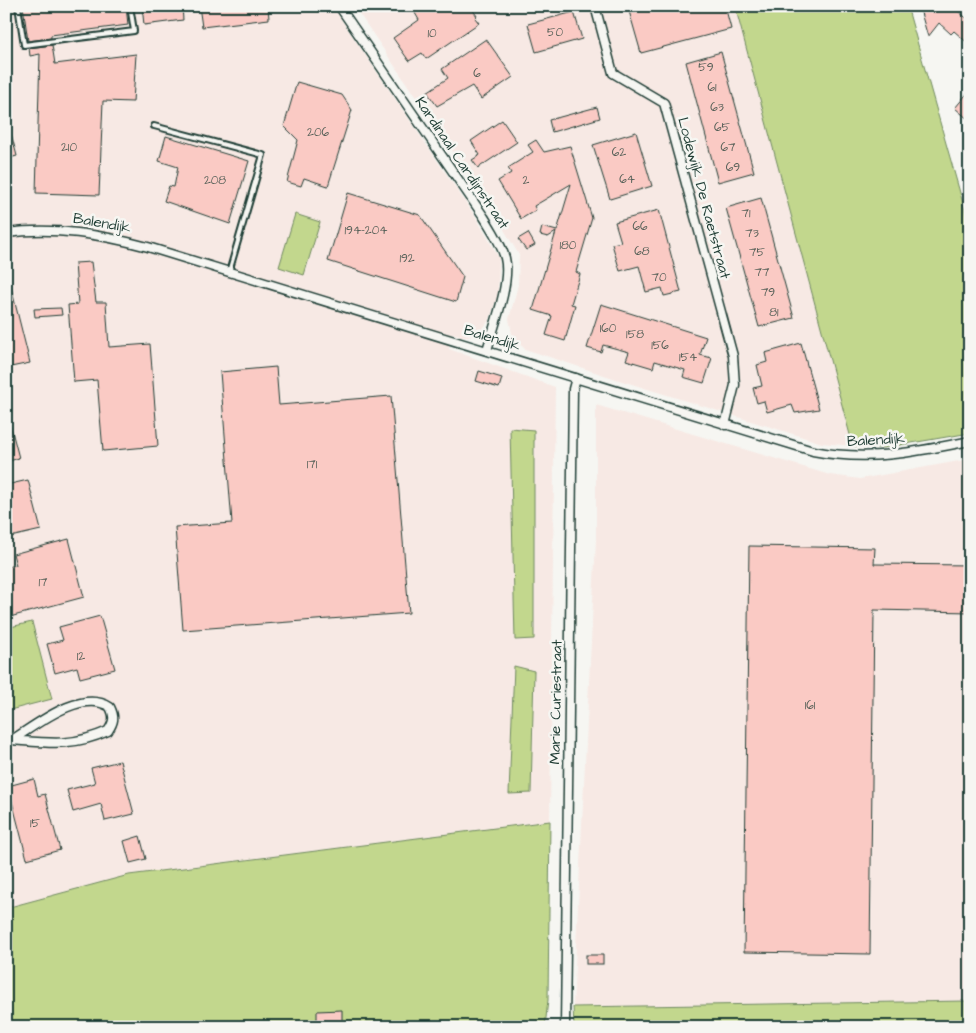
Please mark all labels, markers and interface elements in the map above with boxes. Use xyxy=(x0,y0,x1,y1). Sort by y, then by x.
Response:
house number: 50 xyxy=(547,24,563,41)
house number: 10 xyxy=(427,25,437,42)
house number: 59 xyxy=(698,59,714,76)
house number: 6 xyxy=(473,65,481,82)
house number: 61 xyxy=(707,79,717,96)
street label: Kardinaal Cardijnstraat xyxy=(410,92,514,234)
house number: 63 xyxy=(710,99,724,116)
street label: Lodewijk De Raetstraat xyxy=(672,115,736,281)
house number: 65 xyxy=(714,119,731,136)
house number: 206 xyxy=(307,124,329,141)
house number: 210 xyxy=(61,139,77,156)
house number: 67 xyxy=(721,139,736,156)
house number: 62 xyxy=(612,144,626,161)
house number: 69 xyxy=(726,159,740,176)
house number: 64 xyxy=(619,171,635,188)
house number: 208 xyxy=(204,172,226,189)
house number: 2 xyxy=(523,172,530,189)
house number: 71 xyxy=(742,205,751,222)
street label: Balendijk xyxy=(72,208,132,238)
house number: 66 xyxy=(632,218,648,235)
house number: 194-204 xyxy=(345,222,387,239)
house number: 73 xyxy=(745,225,759,242)
house number: 180 xyxy=(560,237,577,254)
house number: 68 xyxy=(634,243,650,260)
house number: 75 xyxy=(749,244,765,261)
house number: 192 xyxy=(399,250,415,267)
house number: 77 xyxy=(755,264,770,281)
house number: 70 xyxy=(652,269,667,286)
house number: 79 xyxy=(761,284,775,301)
house number: 81 xyxy=(769,304,779,321)
street label: Balendijk xyxy=(461,319,523,357)
house number: 160 xyxy=(600,320,617,337)
house number: 158 xyxy=(626,326,644,343)
house number: 156 xyxy=(651,337,669,354)
house number: 154 xyxy=(679,349,697,366)
street label: Balendijk xyxy=(846,428,906,452)
house number: 171 xyxy=(307,456,318,473)
house number: 17 xyxy=(39,574,48,591)
street label: Marie Curiestraat xyxy=(544,639,568,765)
house number: 12 xyxy=(77,648,85,665)
house number: 161 xyxy=(805,697,816,714)
house number: 15 xyxy=(30,815,41,832)

